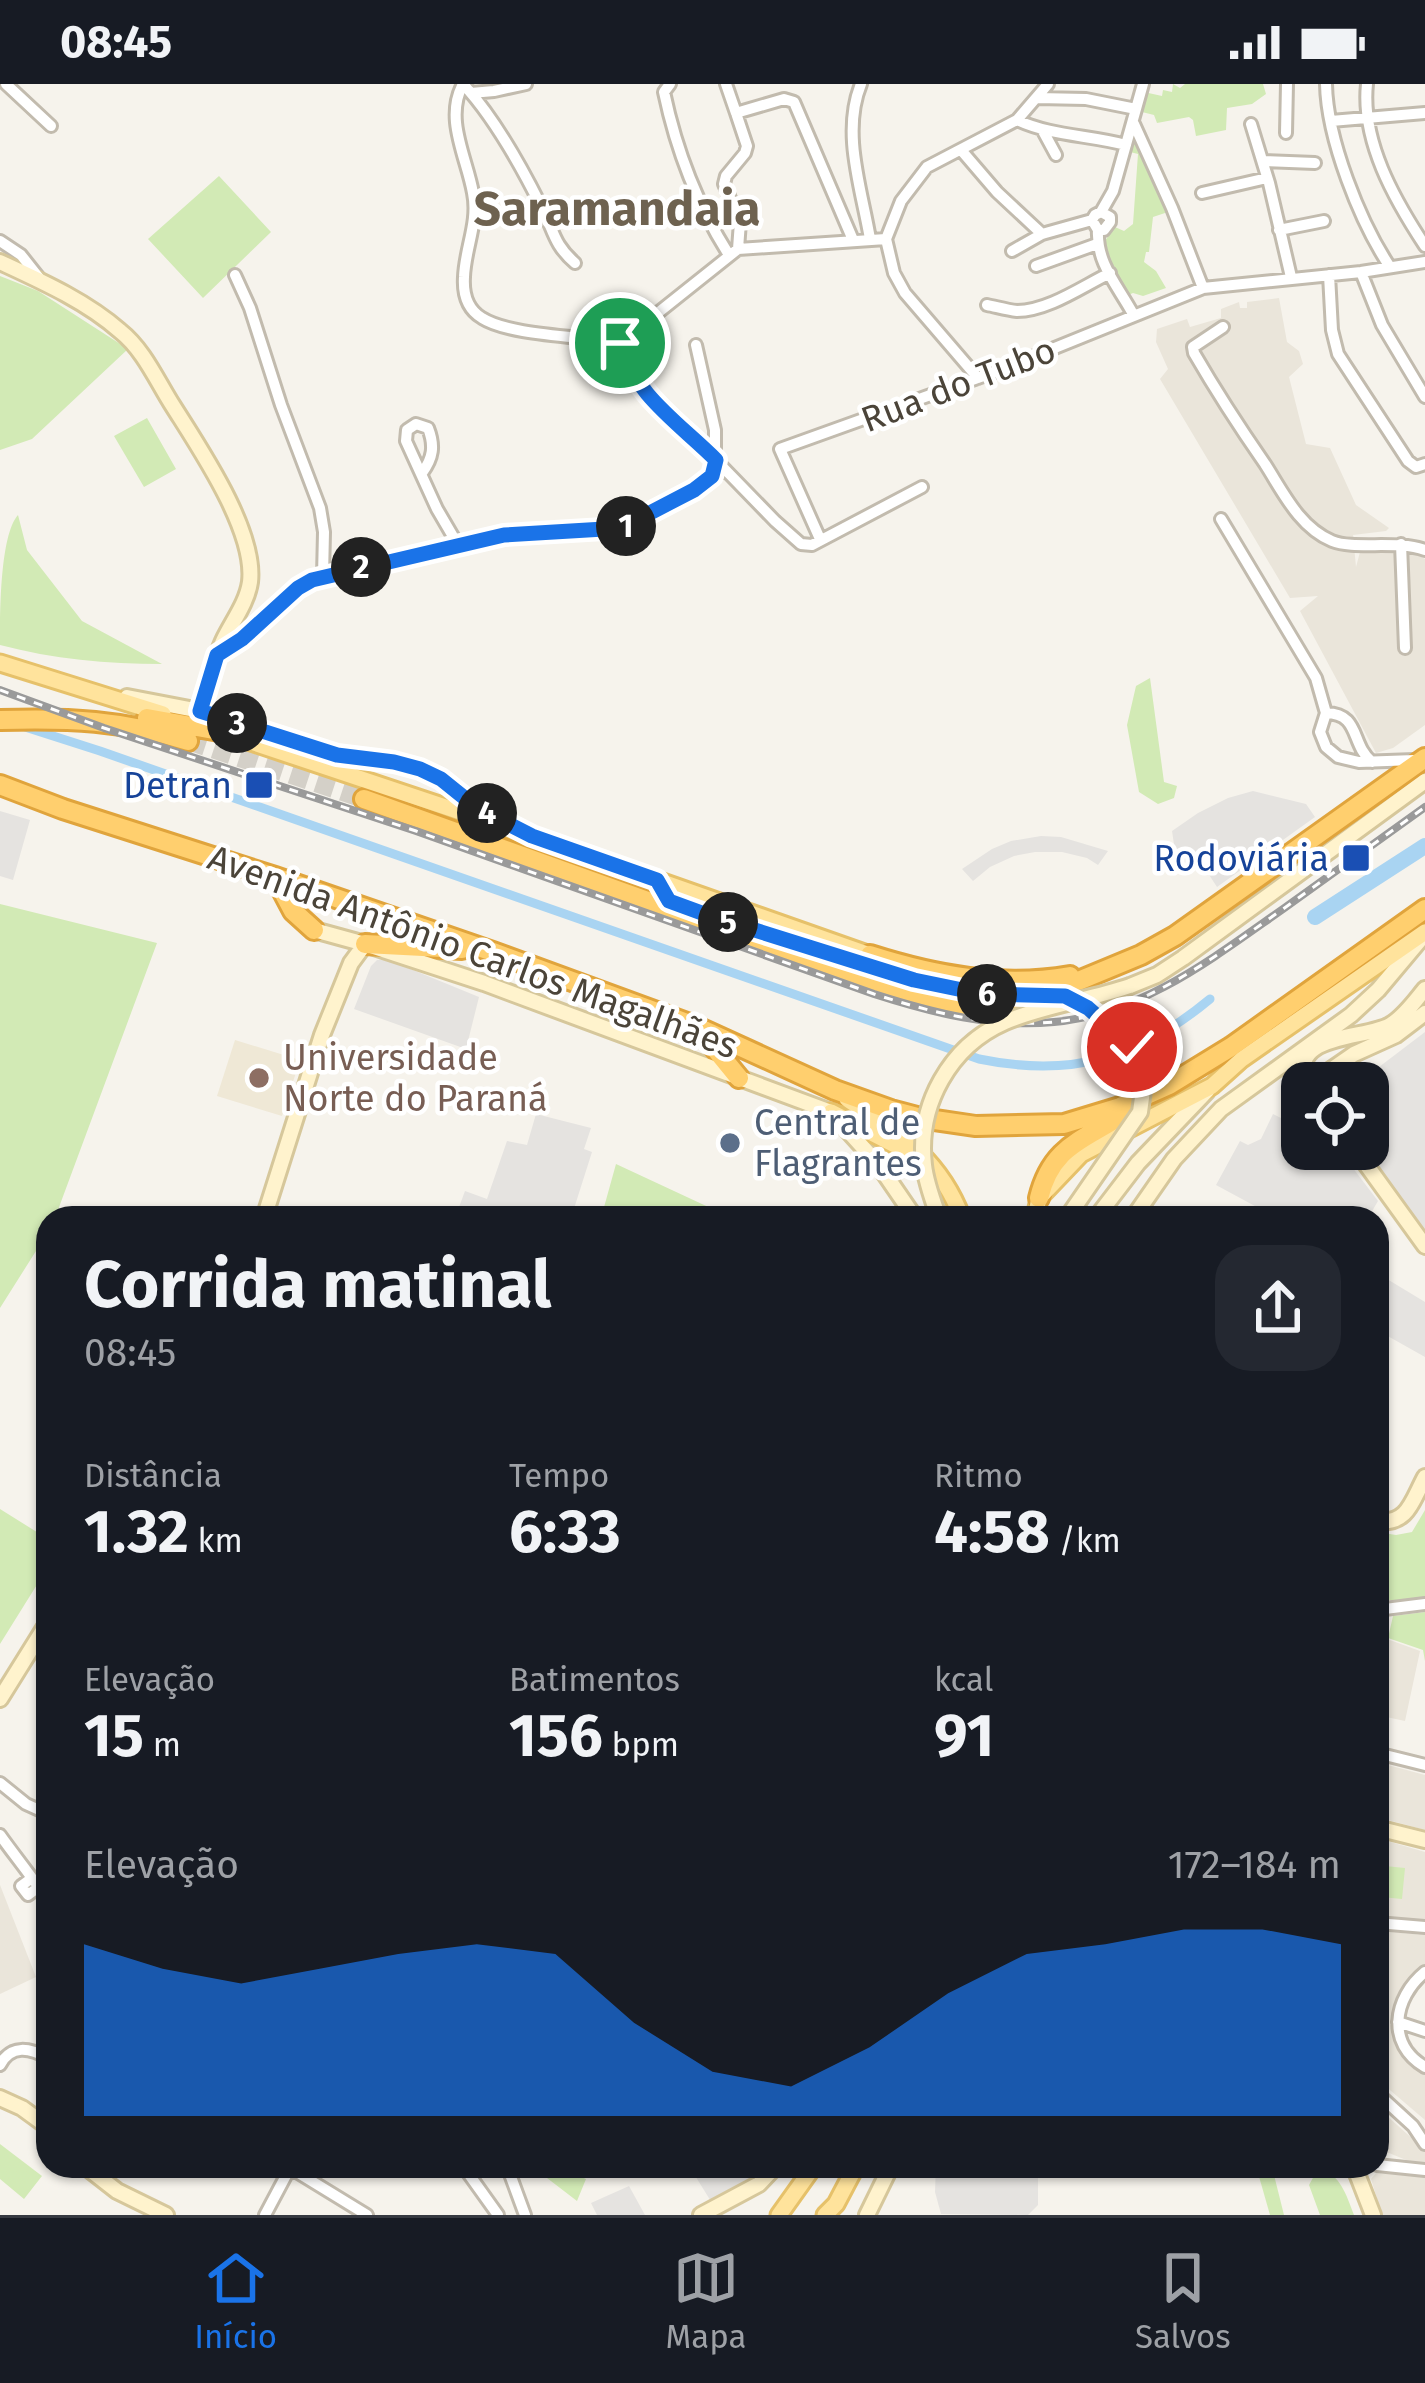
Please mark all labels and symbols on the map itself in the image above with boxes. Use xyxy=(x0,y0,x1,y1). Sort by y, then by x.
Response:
district label: Saramandaia xyxy=(473,180,761,238)
pin xyxy=(569,292,671,394)
street label: Rua do Tubo xyxy=(855,328,1062,442)
pin: 1 xyxy=(596,496,656,556)
pin: 2 xyxy=(331,537,391,597)
pin: 3 xyxy=(207,693,267,753)
place label: Detran xyxy=(123,764,232,808)
marker: Detran xyxy=(243,769,275,801)
pin: 4 xyxy=(457,783,517,843)
street label: Avenida Antônio Carlos Magalhães xyxy=(202,836,743,1068)
place label: Rodoviária xyxy=(1153,837,1329,881)
marker: Rodoviária xyxy=(1340,842,1372,874)
pin: 5 xyxy=(698,892,758,952)
pin: 6 xyxy=(957,964,1017,1024)
pin xyxy=(1081,996,1183,1098)
place label: Universidade Norte do Paraná xyxy=(283,1036,548,1121)
marker: Universidade Norte do Paraná xyxy=(246,1065,272,1091)
place label: Central de Flagrantes xyxy=(754,1101,922,1186)
marker: Central de Flagrantes xyxy=(717,1130,743,1156)

